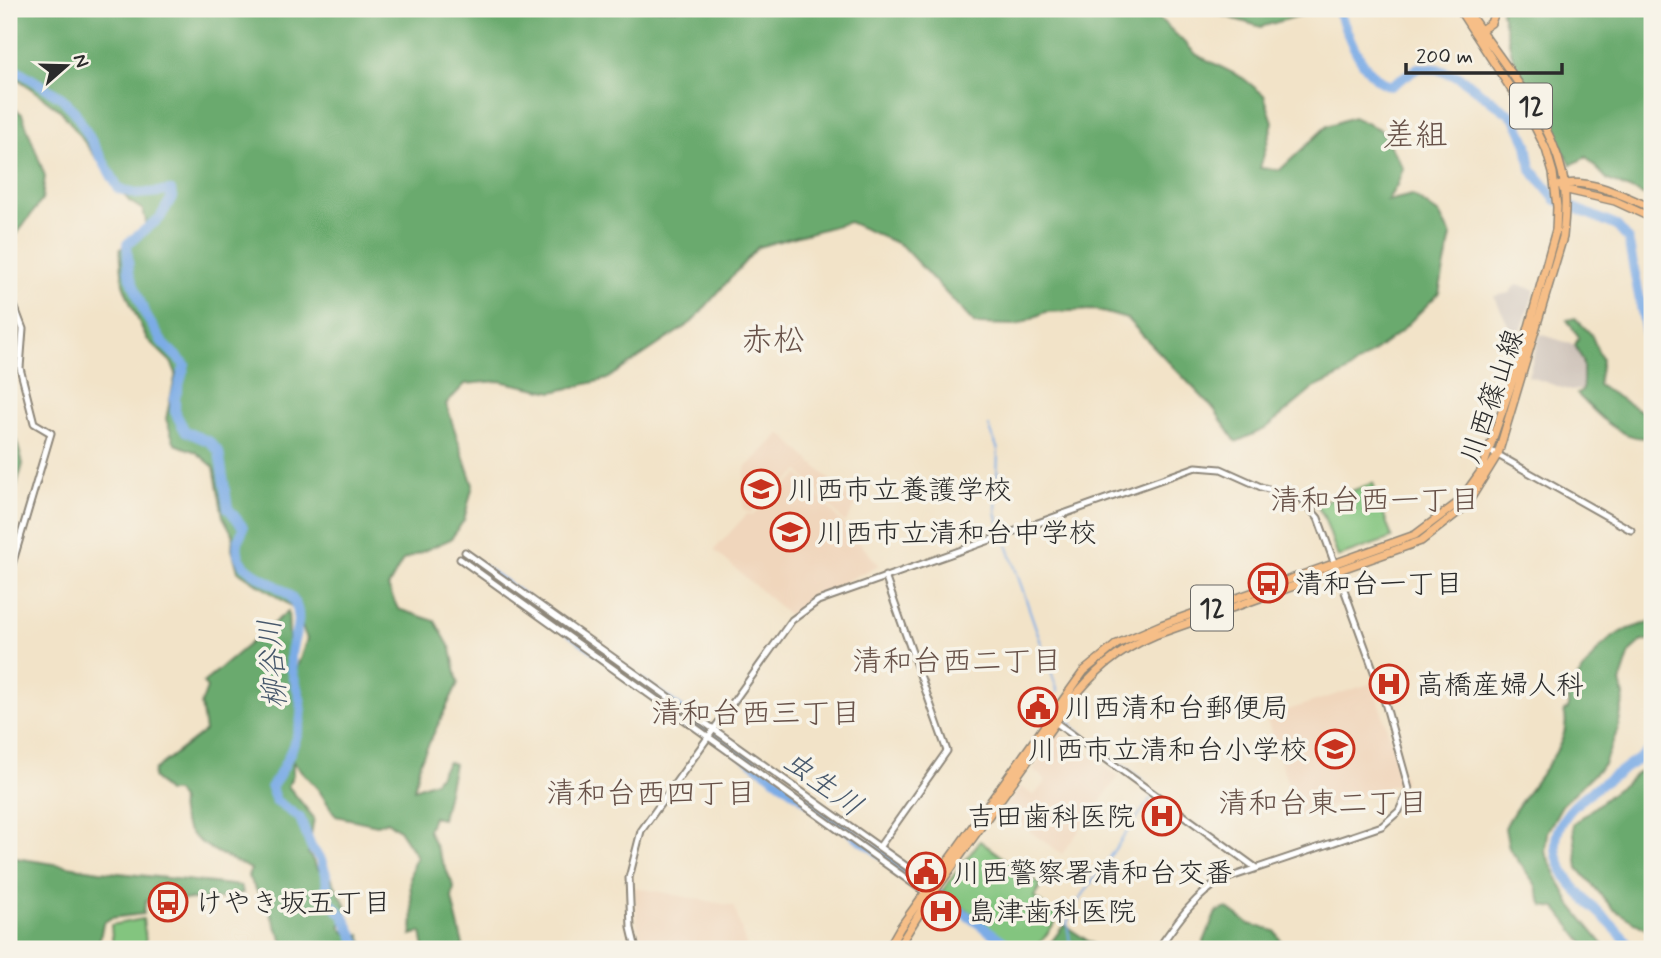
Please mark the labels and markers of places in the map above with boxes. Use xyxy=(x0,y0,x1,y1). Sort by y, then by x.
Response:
school or university icon: 川西市立養護学校 xyxy=(740,468,782,510)
place label: 川西市立養護学校 xyxy=(788,473,1012,510)
school or university icon: 川西市立清和台中学校 xyxy=(769,511,811,553)
place label: 川西市立清和台中学校 xyxy=(817,516,1097,553)
bus stop icon: 清和台一丁目 xyxy=(1247,562,1289,604)
place label: 清和台一丁目 xyxy=(1295,567,1463,604)
hospital icon: 高橋産婦人科 xyxy=(1368,663,1410,705)
place label: 高橋産婦人科 xyxy=(1416,668,1584,705)
public building icon: 川西清和台郵便局 xyxy=(1017,686,1059,728)
place label: 川西清和台郵便局 xyxy=(1065,691,1289,728)
school or university icon: 川西市立清和台小学校 xyxy=(1314,728,1356,770)
place label: 川西市立清和台小学校 xyxy=(1028,733,1308,770)
hospital icon: 吉田歯科医院 xyxy=(1141,795,1183,837)
place label: 吉田歯科医院 xyxy=(967,800,1135,837)
public building icon: 川西警察署清和台交番 xyxy=(905,851,947,893)
place label: 川西警察署清和台交番 xyxy=(953,856,1233,893)
bus stop icon: けやき坂五丁目 xyxy=(147,881,189,923)
place label: けやき坂五丁目 xyxy=(195,886,391,923)
hospital icon: 島津歯科医院 xyxy=(920,890,962,932)
place label: 島津歯科医院 xyxy=(968,895,1136,932)

